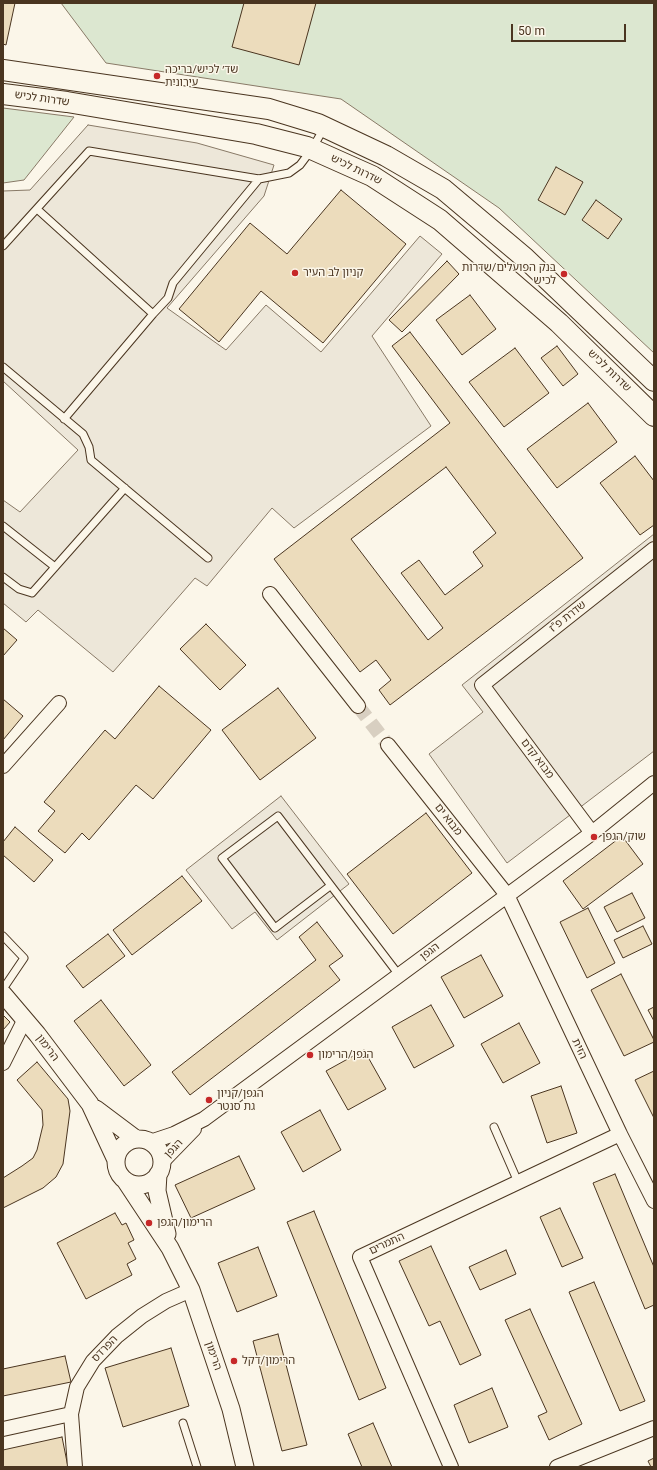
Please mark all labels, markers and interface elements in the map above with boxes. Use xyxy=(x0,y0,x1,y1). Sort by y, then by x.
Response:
scale bar xyxy=(513,16,628,42)
text: 50 m xyxy=(518,24,545,38)
place label: שד׳ לכיש/בריכה עירונית xyxy=(165,63,238,89)
marker: שד׳ לכיש/בריכה עירונית xyxy=(152,71,162,81)
street label: שדרות לכיש xyxy=(14,89,70,109)
street label: שדרות לכיש xyxy=(328,152,384,188)
place label: בנק הפועלים/שדרות לכיש xyxy=(462,261,556,287)
place label: קניון לב העיר xyxy=(303,266,363,280)
marker: קניון לב העיר xyxy=(290,268,300,278)
marker: בנק הפועלים/שדרות לכיש xyxy=(559,269,569,279)
street label: שדרות לכיש xyxy=(585,347,633,395)
street label: שדרת פ"ז xyxy=(547,599,589,635)
street label: מבוא קדם xyxy=(518,736,556,782)
street label: מבוא ים xyxy=(431,801,465,839)
place label: שוק/הגפן xyxy=(602,830,646,844)
marker: שוק/הגפן xyxy=(589,832,599,842)
street label: הגפן xyxy=(418,940,442,964)
street label: הרימון xyxy=(33,1032,61,1064)
street label: הזית xyxy=(569,1037,589,1061)
place label: הגפן/הרימון xyxy=(318,1048,374,1062)
marker: הגפן/הרימון xyxy=(305,1050,315,1060)
place label: הגפן/קניון גת סנטר xyxy=(217,1087,264,1113)
marker: הגפן/קניון גת סנטר xyxy=(204,1095,214,1105)
street label: הגפן xyxy=(162,1137,186,1161)
place label: הרימון/הגפן xyxy=(157,1216,213,1230)
marker: הרימון/הגפן xyxy=(144,1218,154,1228)
street label: התמרים xyxy=(367,1230,407,1258)
street label: הפרדס xyxy=(89,1333,121,1365)
street label: הרימון xyxy=(202,1340,224,1372)
place label: הרימון/דקל xyxy=(242,1354,295,1368)
marker: הרימון/דקל xyxy=(229,1356,239,1366)

